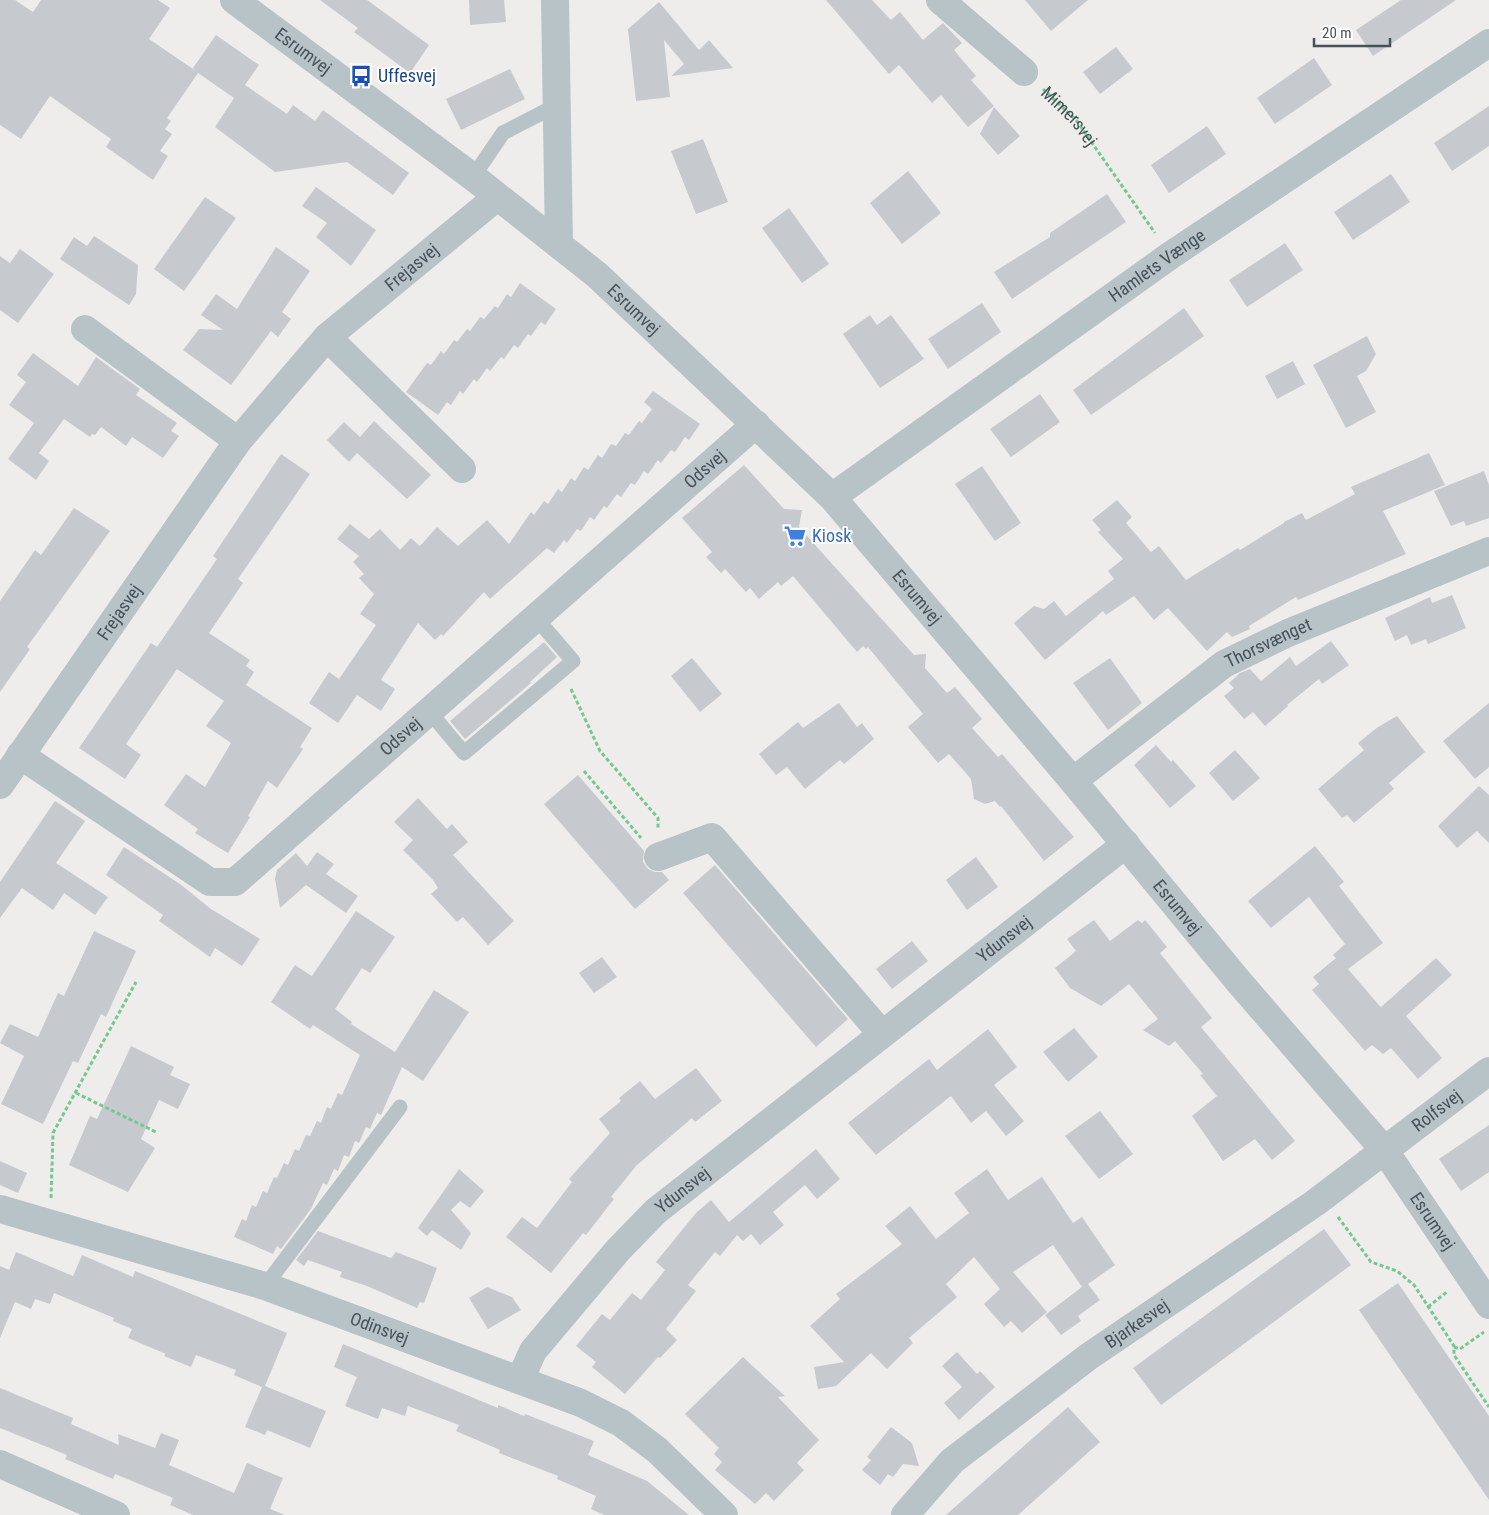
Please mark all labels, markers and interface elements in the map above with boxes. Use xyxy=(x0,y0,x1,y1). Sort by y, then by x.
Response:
scale bar xyxy=(1314,15,1390,47)
street label: Esrumvej xyxy=(271,23,336,79)
text: 20 m xyxy=(1322,24,1352,42)
bus stop icon: Uffesvej xyxy=(348,63,374,89)
place label: Uffesvej xyxy=(378,65,436,86)
street label: Mimersvej xyxy=(1037,82,1102,150)
street label: Hamlets Vænge xyxy=(1104,224,1209,306)
street label: Frejasvej xyxy=(380,239,443,295)
street label: Esrumvej xyxy=(603,279,665,339)
street label: Odsvej xyxy=(679,445,729,492)
supermarket icon: Kiosk xyxy=(782,523,808,549)
place label: Kiosk xyxy=(812,525,851,546)
street label: Esrumvej xyxy=(888,565,946,628)
street label: Frejasvej xyxy=(92,580,146,644)
street label: Thorsvænget xyxy=(1221,614,1314,672)
street label: Odsvej xyxy=(375,712,425,760)
street label: Esrumvej xyxy=(1149,875,1206,939)
street label: Ydunsvej xyxy=(972,911,1035,967)
street label: Rolfsvej xyxy=(1408,1085,1465,1136)
street label: Ydunsvej xyxy=(651,1162,714,1218)
street label: Esrumvej xyxy=(1406,1188,1460,1254)
street label: Bjarkesvej xyxy=(1101,1294,1173,1352)
street label: Odinsvej xyxy=(347,1307,412,1348)

